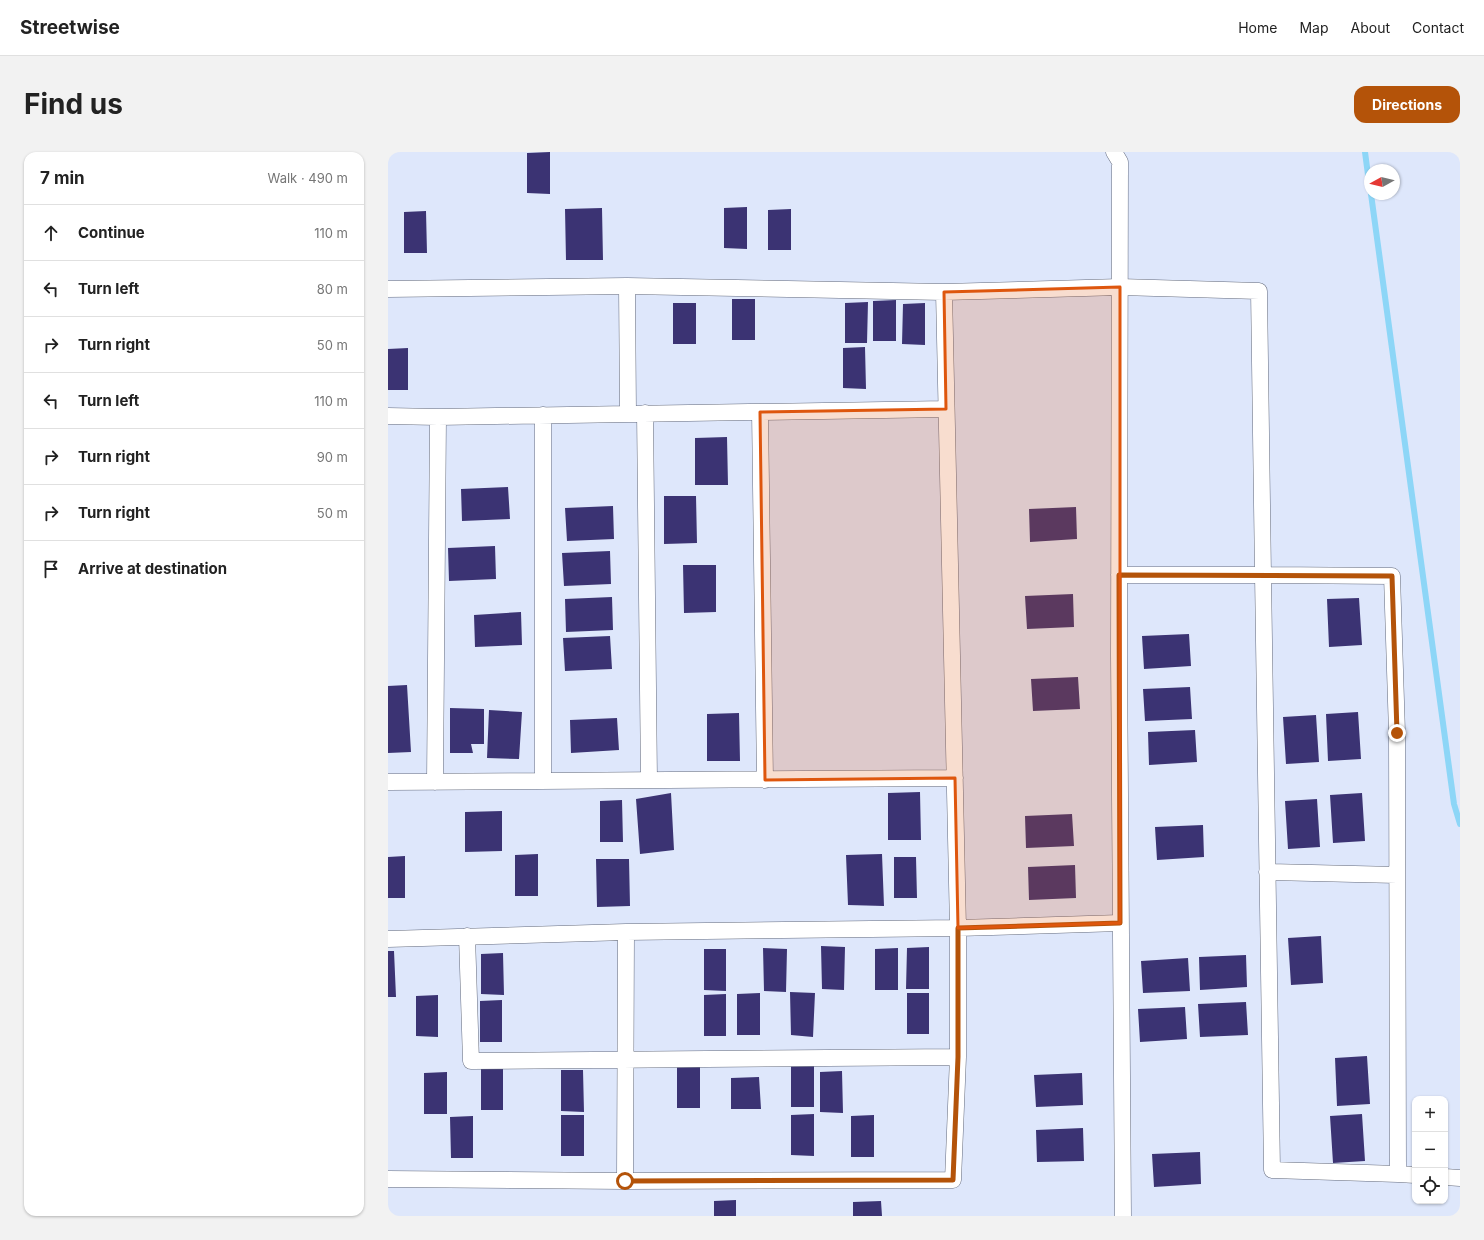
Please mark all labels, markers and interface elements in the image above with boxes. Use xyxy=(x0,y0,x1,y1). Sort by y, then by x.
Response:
text: Streetwise xyxy=(20,16,120,39)
text: Home xyxy=(1238,19,1277,36)
text: Map xyxy=(1299,19,1329,36)
text: About xyxy=(1351,19,1390,36)
text: Contact xyxy=(1412,19,1464,36)
button: Directions xyxy=(1354,86,1460,123)
text: Find us xyxy=(24,87,123,121)
north arrow xyxy=(1364,164,1400,200)
text: 7 min xyxy=(40,168,85,188)
text: Walk · 490 m xyxy=(268,170,348,186)
icon: ahead xyxy=(40,222,62,244)
text: Continue xyxy=(78,223,145,242)
text: 110 m xyxy=(314,225,348,241)
icon: left xyxy=(40,278,62,300)
text: Turn left xyxy=(78,279,139,298)
text: 80 m xyxy=(317,281,348,297)
icon: right xyxy=(40,334,62,356)
text: Turn right xyxy=(78,335,150,354)
text: 50 m xyxy=(317,337,348,353)
icon: left xyxy=(40,390,62,412)
text: Turn left xyxy=(78,391,139,410)
text: 110 m xyxy=(314,393,348,409)
icon: right xyxy=(40,446,62,468)
text: Turn right xyxy=(78,447,150,466)
text: 90 m xyxy=(317,449,348,465)
icon: right xyxy=(40,502,62,524)
text: Turn right xyxy=(78,503,150,522)
text: 50 m xyxy=(317,505,348,521)
icon: arrive xyxy=(40,558,62,580)
text: Arrive at destination xyxy=(78,559,227,578)
route end xyxy=(1388,724,1406,742)
map controls xyxy=(1412,1096,1448,1204)
button: + xyxy=(1412,1096,1448,1132)
button: − xyxy=(1412,1132,1448,1168)
button: locate xyxy=(1412,1168,1448,1204)
route start xyxy=(616,1172,634,1190)

